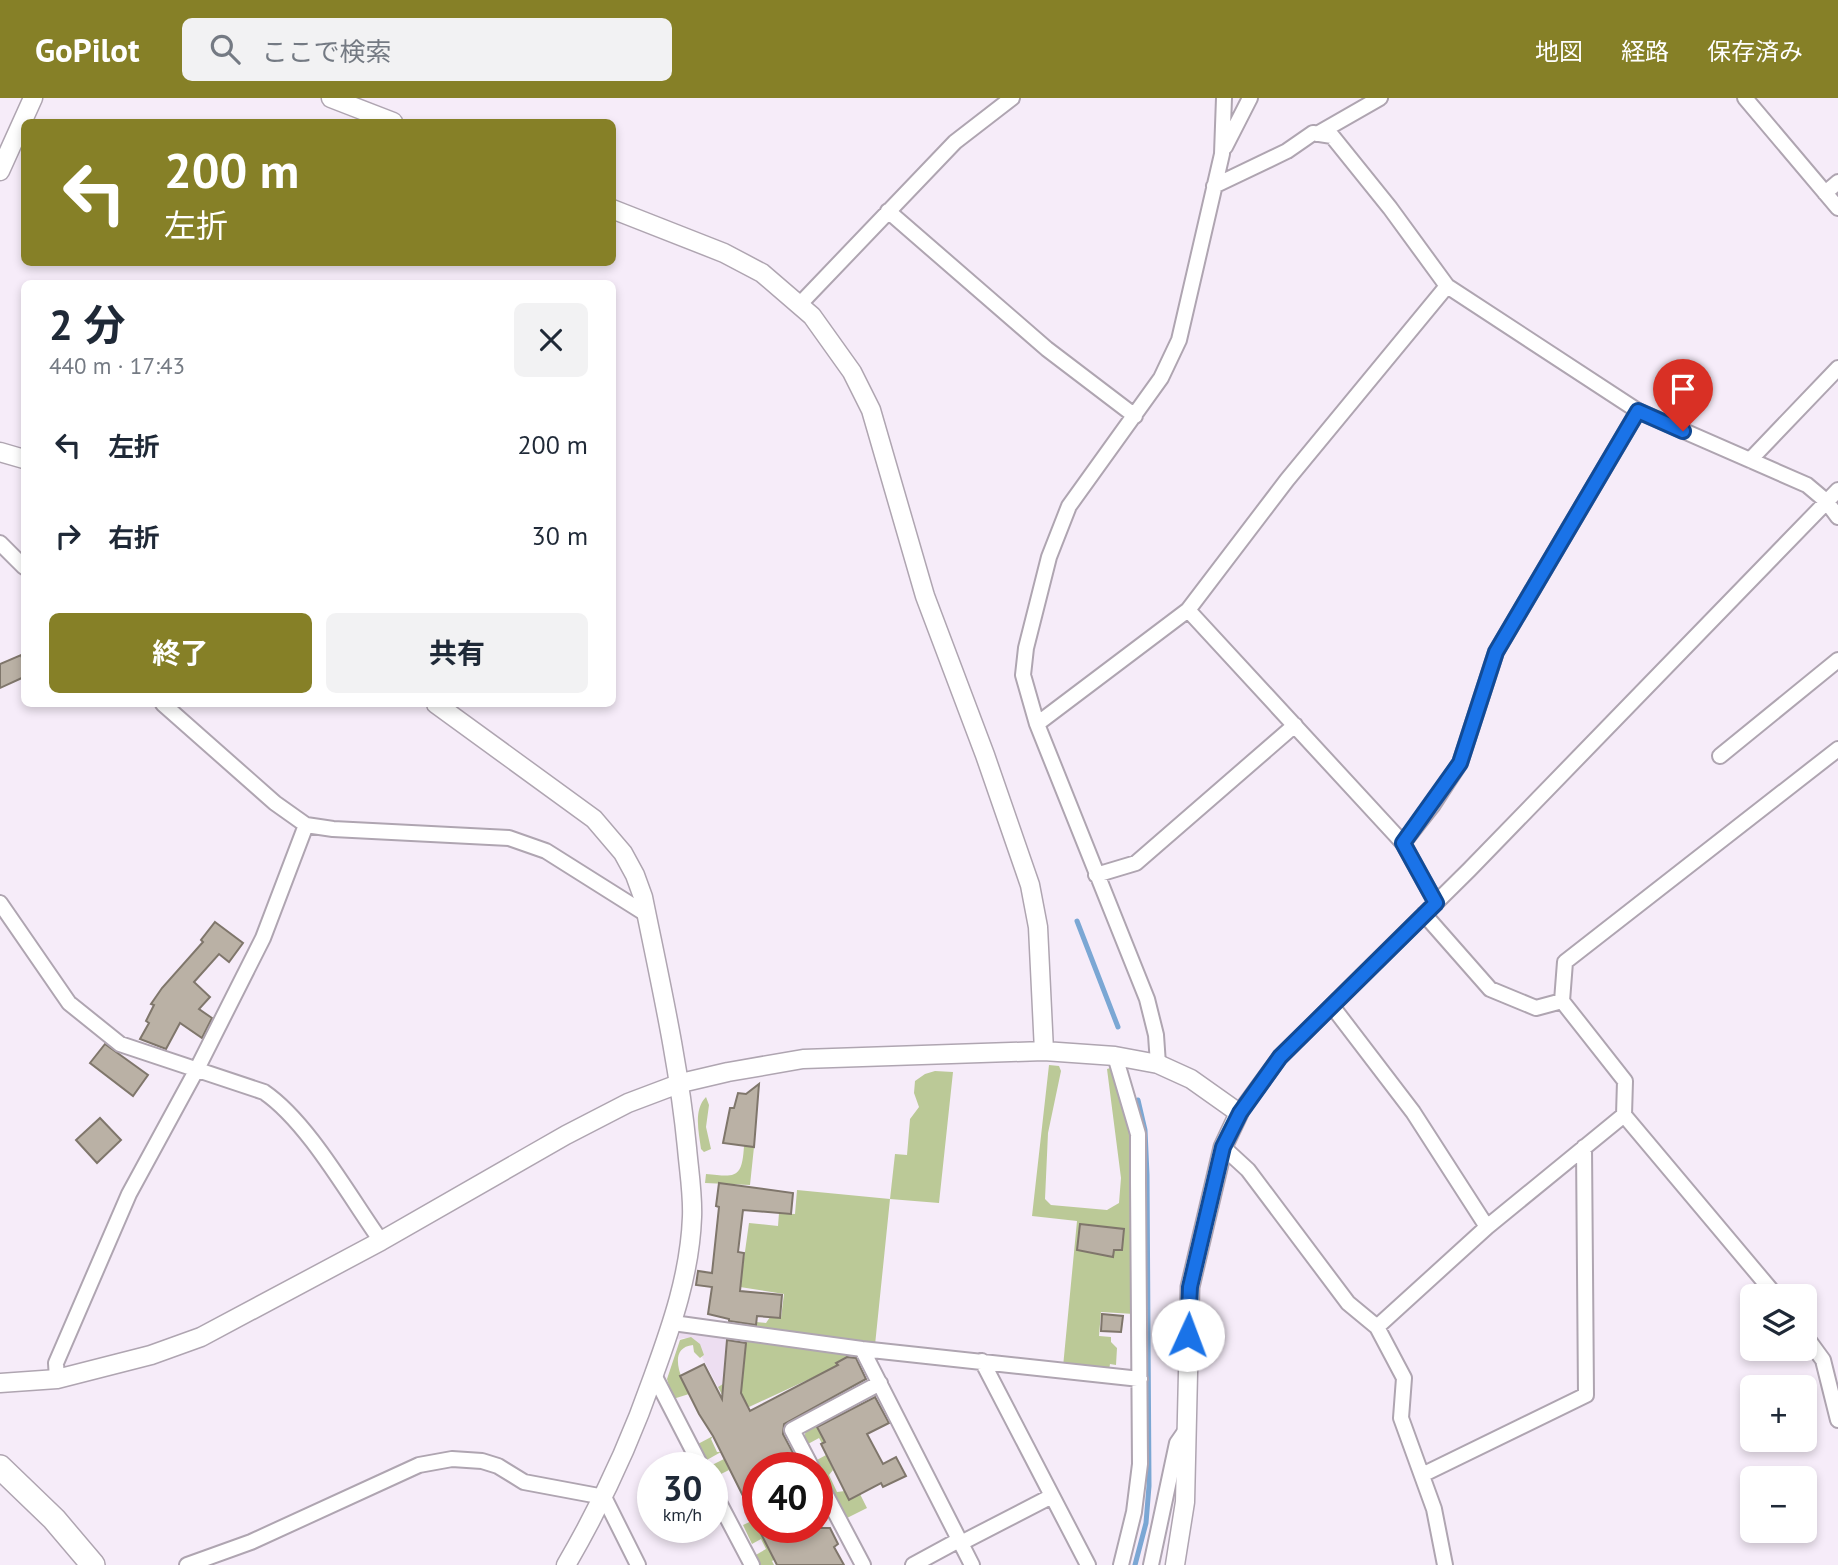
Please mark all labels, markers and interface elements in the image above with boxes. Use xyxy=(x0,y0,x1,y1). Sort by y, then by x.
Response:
search box xyxy=(182,18,672,81)
text: GoPilot xyxy=(35,28,140,71)
icon: search xyxy=(206,30,244,68)
text: ここで検索 xyxy=(262,35,392,68)
text: 地図 xyxy=(1535,36,1583,67)
text: 経路 xyxy=(1621,36,1669,67)
text: 保存済み xyxy=(1707,36,1803,67)
text: 200 m xyxy=(164,138,299,202)
icon: left xyxy=(49,147,140,238)
text: 左折 xyxy=(164,204,228,246)
text: 2 分 xyxy=(49,297,125,352)
button: close xyxy=(514,303,588,377)
text: 440 m · 17:43 xyxy=(49,351,185,380)
pin xyxy=(1653,359,1713,431)
icon: arrive xyxy=(1664,370,1702,408)
icon: left xyxy=(49,426,87,464)
text: 200 m xyxy=(517,428,588,461)
text: 左折 xyxy=(108,430,160,463)
icon: right xyxy=(49,517,87,555)
text: 30 m xyxy=(532,519,588,552)
text: 右折 xyxy=(108,521,160,554)
button: 終了 xyxy=(49,613,312,693)
button: 共有 xyxy=(326,613,588,693)
map controls xyxy=(1740,1284,1817,1543)
button: layers xyxy=(1740,1284,1817,1361)
position arrow xyxy=(1151,1298,1225,1372)
button: + xyxy=(1740,1375,1817,1452)
speed limit sign: 40 xyxy=(742,1452,833,1543)
text: 30 xyxy=(663,1465,702,1511)
button: − xyxy=(1740,1466,1817,1543)
text: km/h xyxy=(663,1503,702,1526)

